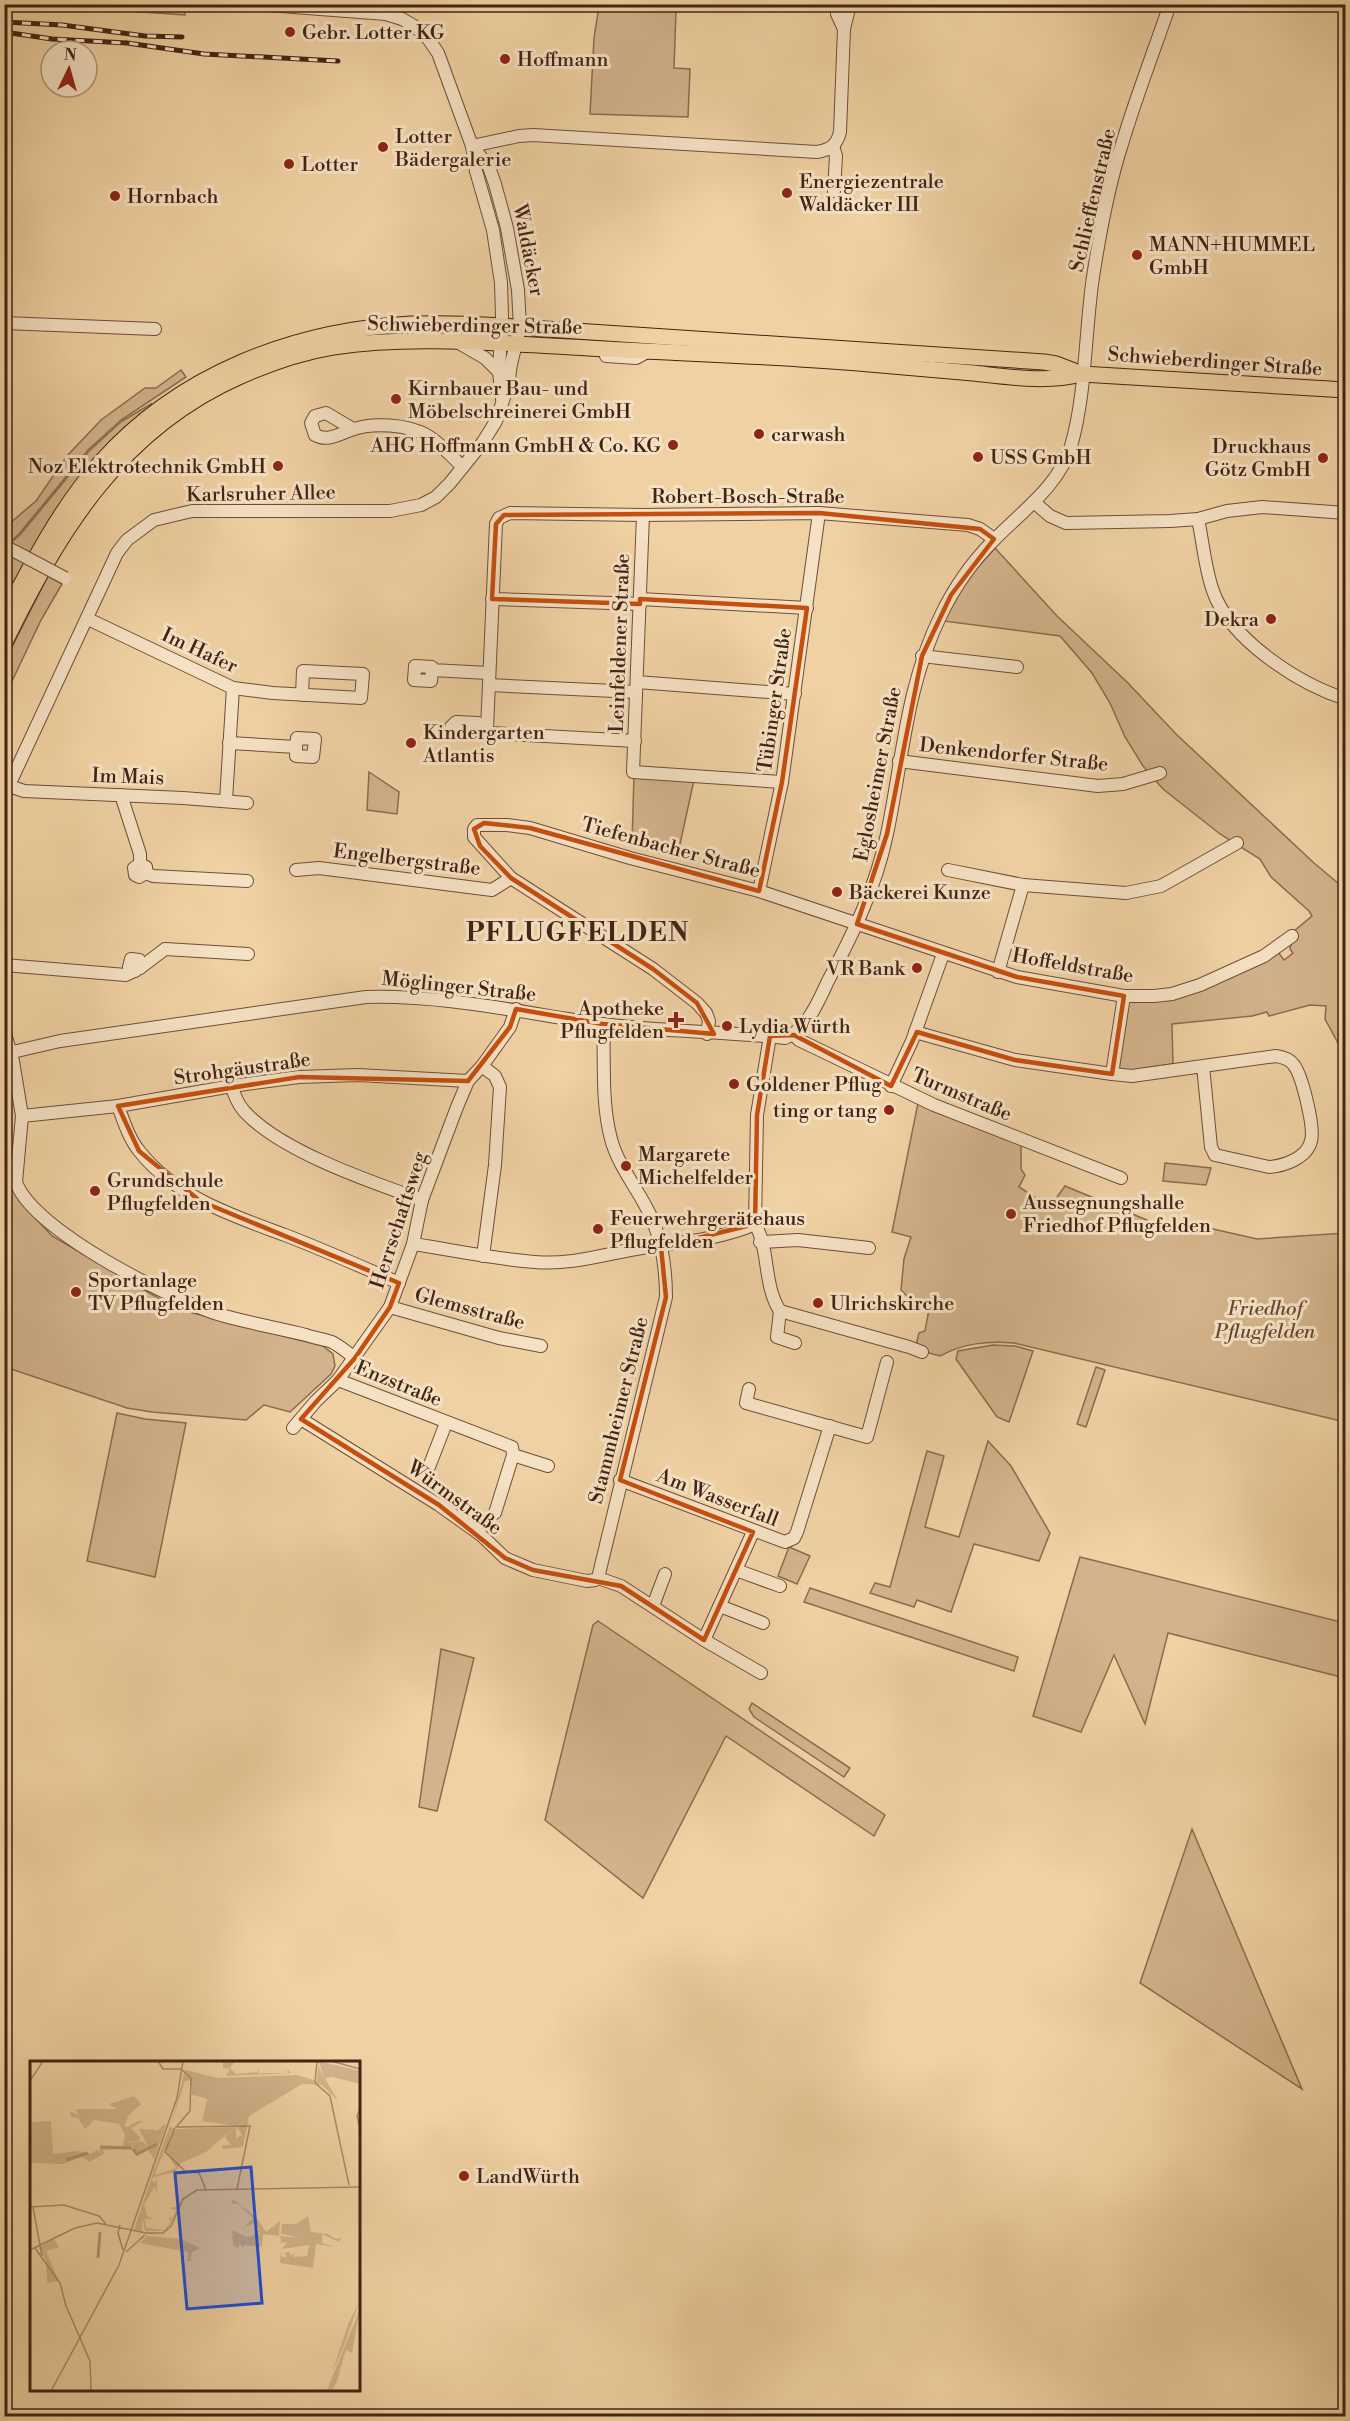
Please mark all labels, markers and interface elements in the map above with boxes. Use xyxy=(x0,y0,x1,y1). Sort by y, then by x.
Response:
place label: Gebr. Lotter KG xyxy=(302,21,445,46)
marker: Gebr. Lotter KG xyxy=(283,25,297,39)
north arrow xyxy=(39,39,99,99)
text: N xyxy=(63,45,78,66)
place label: Hoffmann xyxy=(517,48,608,73)
marker: Hoffmann xyxy=(498,52,512,66)
place label: Lotter Bädergalerie xyxy=(394,125,511,173)
street label: Schlieffenstraße xyxy=(1065,126,1122,275)
marker: Lotter Bädergalerie xyxy=(376,140,390,154)
place label: Lotter xyxy=(301,153,358,178)
marker: Lotter xyxy=(282,157,296,171)
place label: Energiezentrale Waldäcker III xyxy=(798,170,944,218)
place label: Hornbach xyxy=(127,185,219,210)
marker: Energiezentrale Waldäcker III xyxy=(780,186,794,200)
marker: Hornbach xyxy=(108,189,122,203)
street label: Waldäcker xyxy=(506,201,549,299)
place label: MANN+HUMMEL GmbH xyxy=(1149,233,1315,281)
marker: MANN+HUMMEL GmbH xyxy=(1130,248,1144,262)
street label: Schwieberdinger Straße xyxy=(367,312,583,341)
street label: Schwieberdinger Straße xyxy=(1107,343,1323,382)
place label: Kirnbauer Bau- und Möbelschreinerei GmbH xyxy=(408,377,631,425)
marker: Kirnbauer Bau- und Möbelschreinerei GmbH xyxy=(389,392,403,406)
place label: carwash xyxy=(771,423,845,448)
marker: carwash xyxy=(752,427,766,441)
place label: AHG Hoffmann GmbH & Co. KG xyxy=(370,434,661,459)
place label: Druckhaus Götz GmbH xyxy=(1205,435,1311,483)
marker: AHG Hoffmann GmbH & Co. KG xyxy=(666,438,680,452)
place label: USS GmbH xyxy=(990,446,1091,471)
marker: USS GmbH xyxy=(971,450,985,464)
marker: Druckhaus Götz GmbH xyxy=(1316,451,1330,465)
place label: Noz Elektrotechnik GmbH xyxy=(28,455,266,480)
marker: Noz Elektrotechnik GmbH xyxy=(271,459,285,473)
street label: Karlsruher Allee xyxy=(186,481,336,508)
street label: Robert-Bosch-Straße xyxy=(651,485,845,510)
street label: Leinfeldener Straße xyxy=(605,553,636,733)
place label: Dekra xyxy=(1204,608,1260,633)
marker: Dekra xyxy=(1264,612,1278,626)
street label: Im Hafer xyxy=(157,623,242,680)
street label: Tübinger Straße xyxy=(753,627,798,774)
street label: Eglosheimer Straße xyxy=(849,685,908,864)
place label: Kindergarten Atlantis xyxy=(422,721,545,769)
street label: Denkendorfer Straße xyxy=(918,733,1110,778)
marker: Kindergarten Atlantis xyxy=(404,736,418,750)
street label: Im Mais xyxy=(91,764,165,791)
street label: Tiefenbacher Straße xyxy=(578,813,763,884)
street label: Engelbergstraße xyxy=(332,839,482,882)
place label: Bäckerei Kunze xyxy=(848,881,991,906)
marker: Bäckerei Kunze xyxy=(830,885,844,899)
district label: PFLUGFELDEN xyxy=(466,917,690,949)
street label: Hoffeldstraße xyxy=(1010,944,1135,989)
place label: VR Bank xyxy=(825,957,907,982)
marker: VR Bank xyxy=(910,961,924,975)
street label: Möglinger Straße xyxy=(380,967,537,1008)
place label: Apotheke Pflugfelden xyxy=(560,997,664,1045)
marker: Apotheke Pflugfelden xyxy=(669,1013,683,1027)
place label: Lydia Würth xyxy=(739,1015,851,1040)
marker: Lydia Würth xyxy=(720,1019,734,1033)
street label: Strohgäustraße xyxy=(172,1048,312,1091)
street label: Turmstraße xyxy=(908,1063,1015,1128)
place label: Goldener Pflug xyxy=(746,1073,882,1098)
marker: Goldener Pflug xyxy=(727,1077,741,1091)
place label: ting or tang xyxy=(773,1099,878,1124)
marker: ting or tang xyxy=(882,1103,896,1117)
place label: Margarete Michelfelder xyxy=(638,1143,753,1191)
street label: Herrschaftsweg xyxy=(365,1148,434,1292)
marker: Margarete Michelfelder xyxy=(619,1159,633,1173)
place label: Grundschule Pflugfelden xyxy=(107,1169,224,1217)
marker: Grundschule Pflugfelden xyxy=(88,1184,102,1198)
place label: Aussegnungshalle Friedhof Pflugfelden xyxy=(1022,1191,1211,1239)
place label: Feuerwehrgerätehaus Pflugfelden xyxy=(610,1207,805,1255)
marker: Aussegnungshalle Friedhof Pflugfelden xyxy=(1004,1207,1018,1221)
marker: Feuerwehrgerätehaus Pflugfelden xyxy=(591,1222,605,1236)
place label: Sportanlage TV Pflugfelden xyxy=(88,1269,224,1317)
street label: Glemsstraße xyxy=(412,1283,527,1336)
marker: Sportanlage TV Pflugfelden xyxy=(69,1285,83,1299)
place label: Ulrichskirche xyxy=(830,1292,954,1317)
marker: Ulrichskirche xyxy=(811,1296,825,1310)
park label: Friedhof Pflugfelden xyxy=(1214,1297,1316,1345)
street label: Stammheimer Straße xyxy=(584,1314,655,1506)
street label: Enzstraße xyxy=(351,1356,445,1413)
street label: Würmstraße xyxy=(401,1455,507,1541)
street label: Am Wasserfall xyxy=(652,1463,782,1533)
inset map xyxy=(30,2061,360,2391)
place label: LandWürth xyxy=(476,2165,580,2190)
marker: LandWürth xyxy=(457,2169,471,2183)

